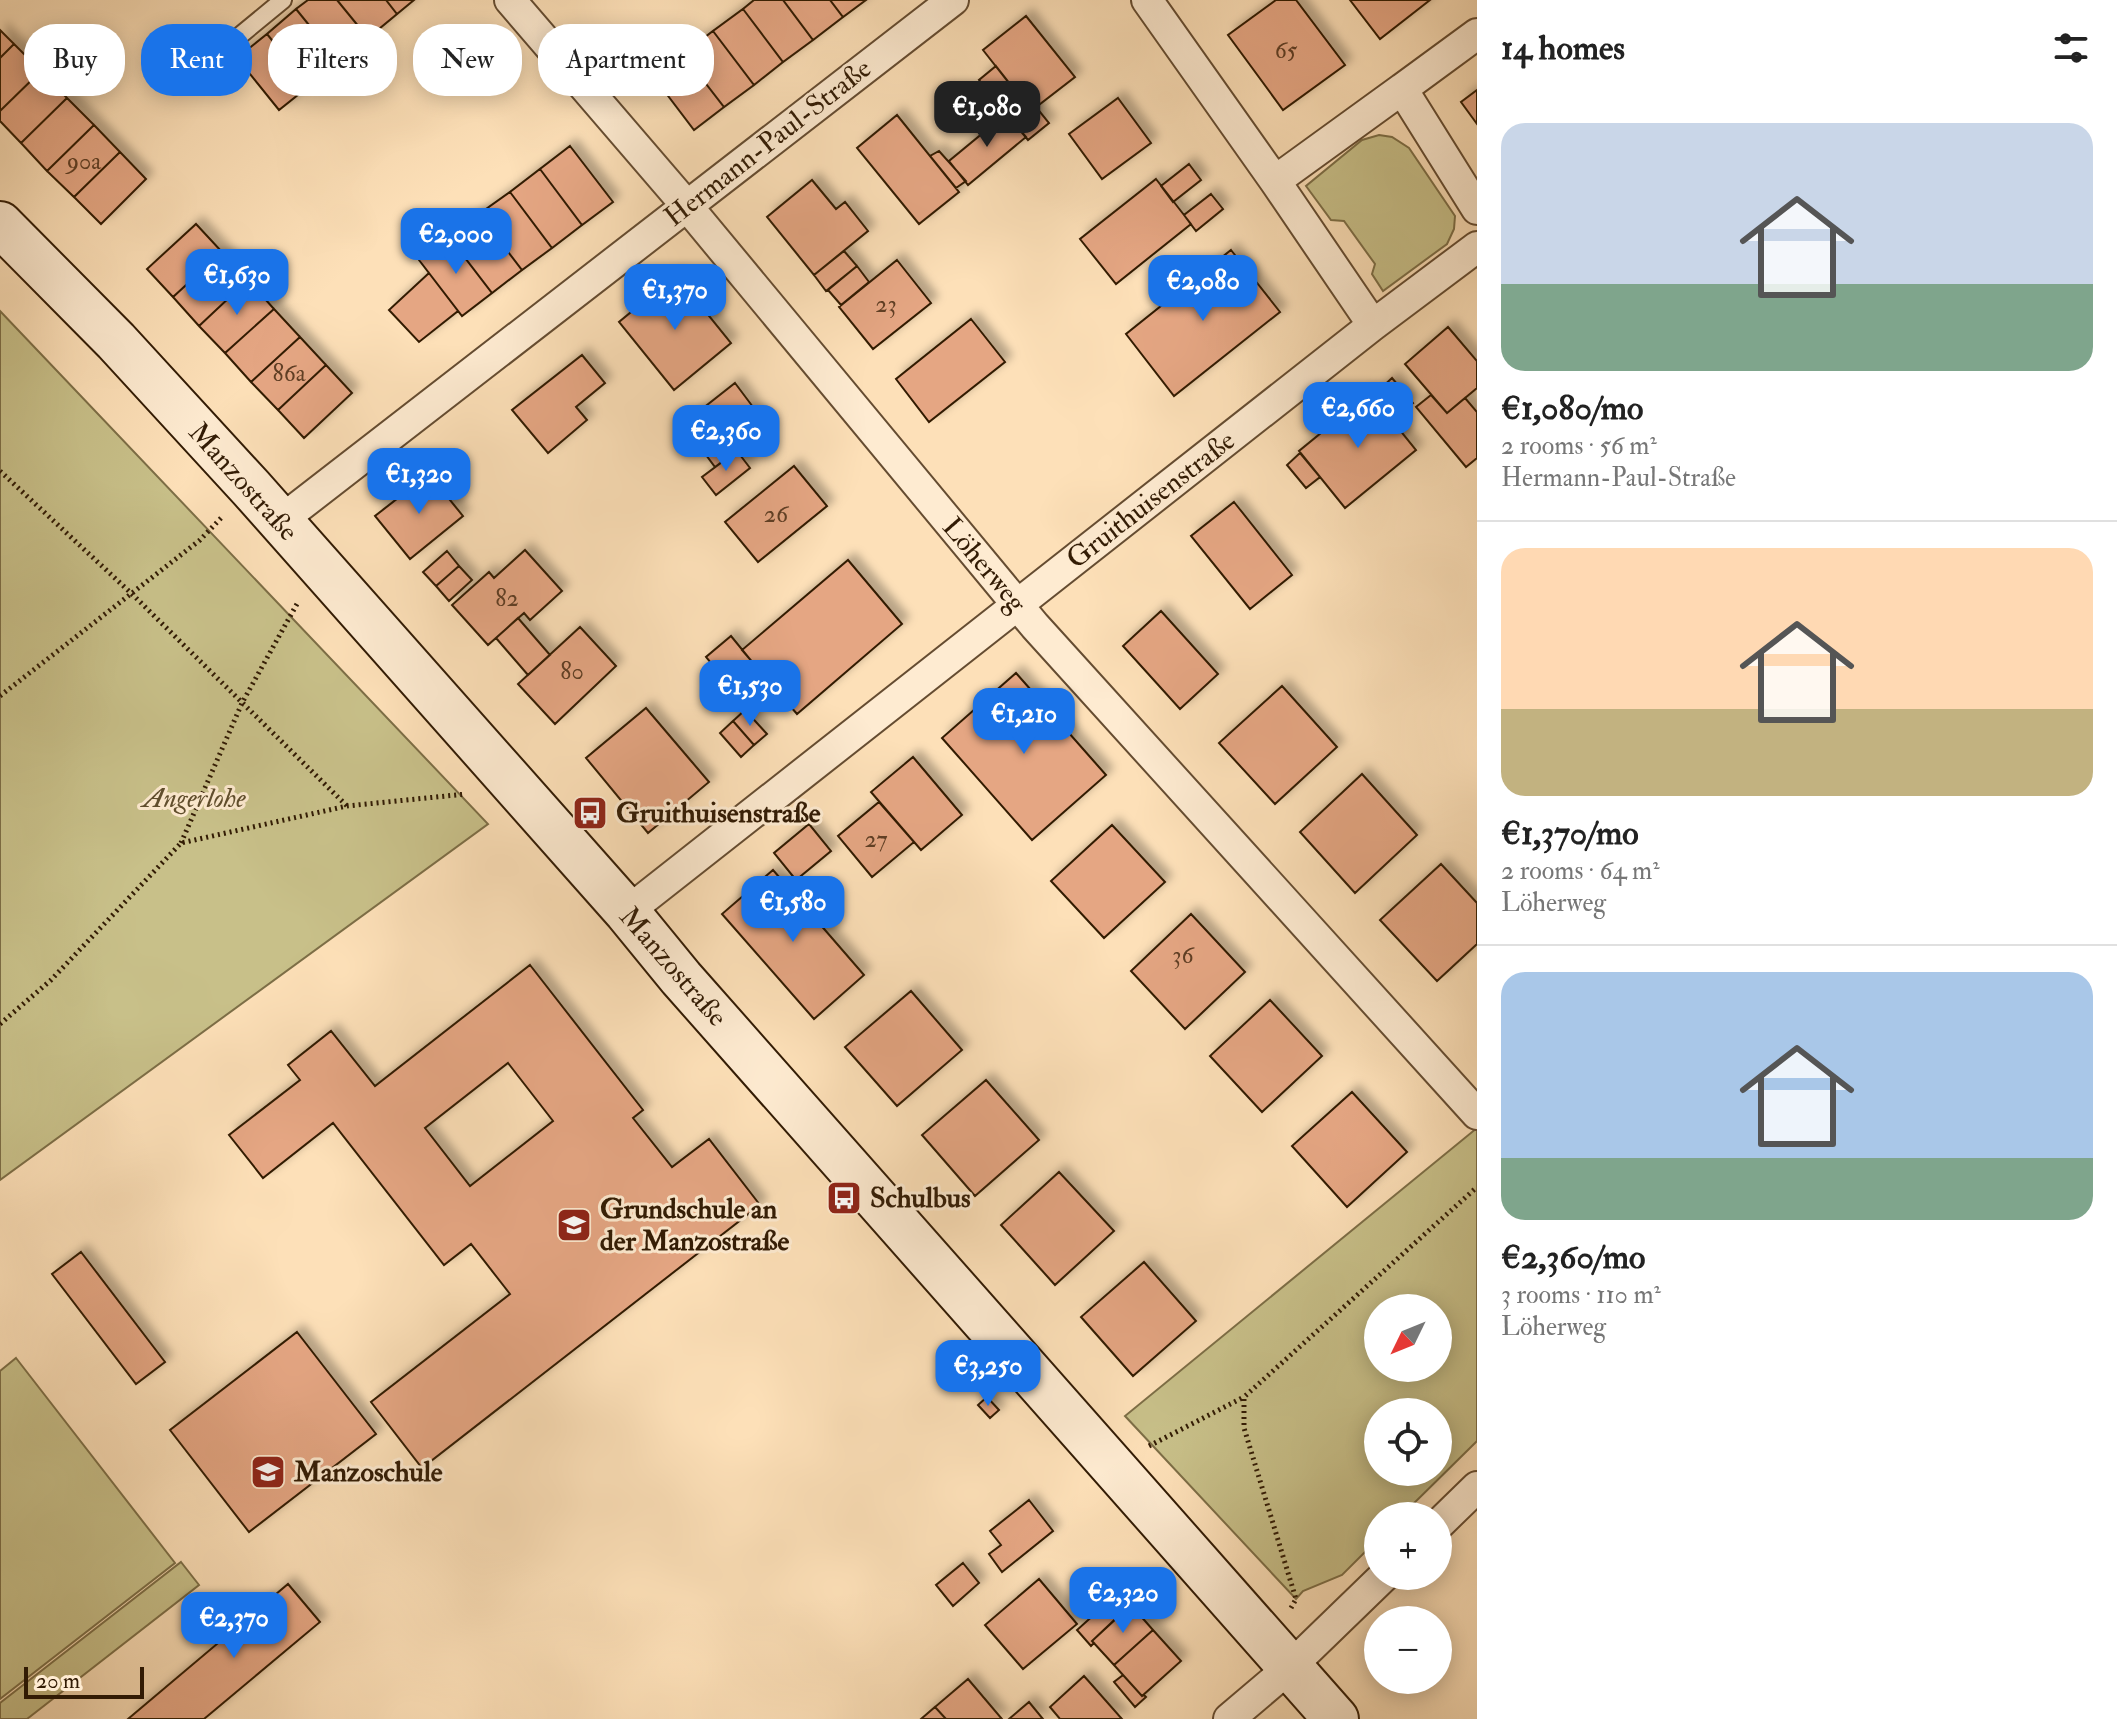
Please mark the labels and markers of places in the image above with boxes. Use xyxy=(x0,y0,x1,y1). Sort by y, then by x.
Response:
pin: €1,080 xyxy=(922,81,1052,149)
pin: €2,000 xyxy=(391,208,521,276)
pin: €1,630 xyxy=(172,249,302,317)
pin: €2,080 xyxy=(1138,255,1268,323)
pin: €1,370 xyxy=(610,264,740,332)
pin: €2,660 xyxy=(1293,382,1423,450)
pin: €2,360 xyxy=(661,405,791,473)
pin: €1,320 xyxy=(354,448,484,516)
pin: €1,530 xyxy=(685,660,815,728)
pin: €1,210 xyxy=(959,688,1089,756)
bus stop icon: Gruithuisenstraße xyxy=(571,794,609,832)
place label: Gruithuisenstraße xyxy=(616,796,821,831)
pin: €1,580 xyxy=(728,876,858,944)
bus stop icon: Schulbus xyxy=(825,1179,863,1217)
place label: Schulbus xyxy=(870,1181,971,1216)
place label: Grundschule an der Manzostraße xyxy=(600,1192,789,1259)
school or university icon: Grundschule an der Manzostraße xyxy=(555,1206,593,1244)
pin: €3,250 xyxy=(923,1340,1053,1408)
school or university icon: Manzoschule xyxy=(249,1453,287,1491)
place label: Manzoschule xyxy=(293,1455,443,1490)
pin: €2,320 xyxy=(1058,1567,1188,1635)
pin: €2,370 xyxy=(169,1592,299,1660)

